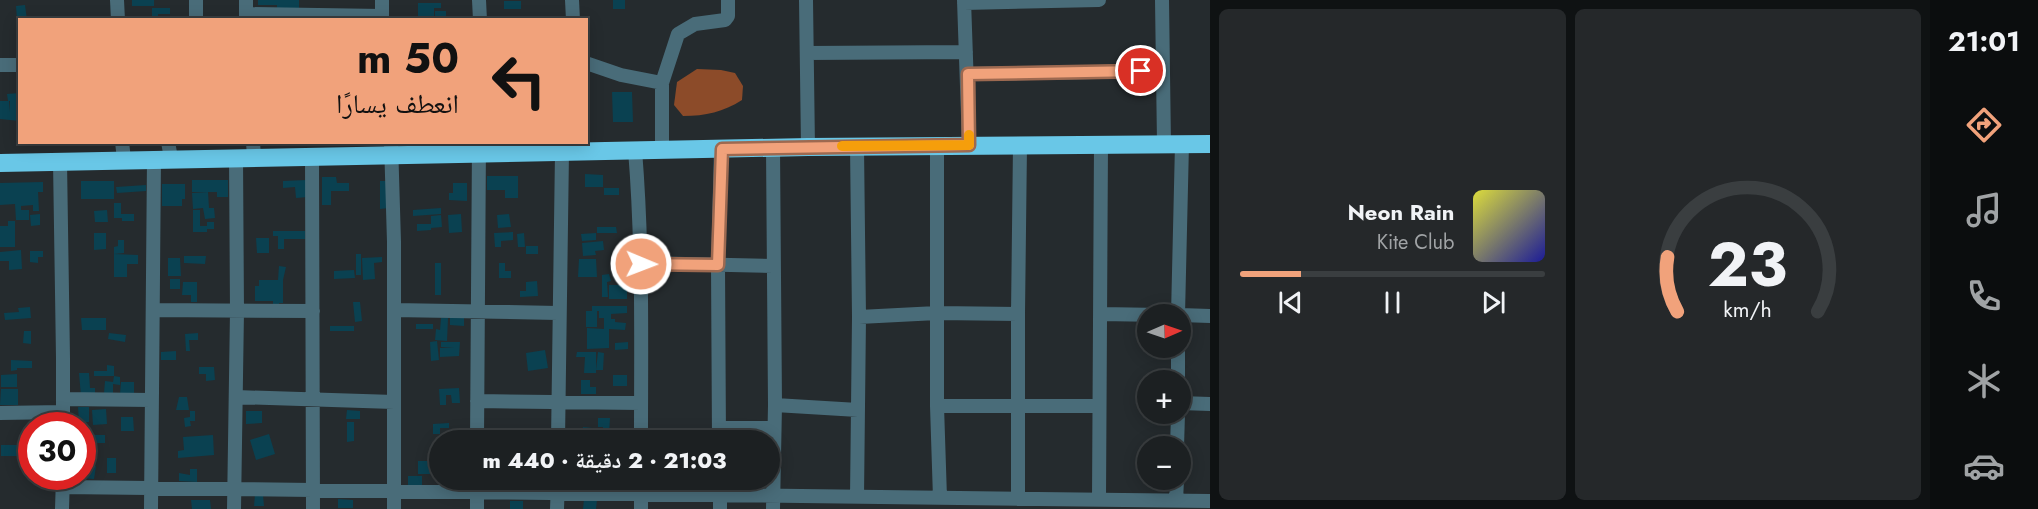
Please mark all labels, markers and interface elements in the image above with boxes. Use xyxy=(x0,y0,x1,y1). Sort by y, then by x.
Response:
text: 21:01 xyxy=(1948,22,2020,61)
text: 50 m xyxy=(357,28,459,89)
icon: left xyxy=(480,42,558,120)
pin xyxy=(1115,45,1166,96)
icon: arrive xyxy=(1124,54,1157,87)
text: انعطف يسارًا xyxy=(336,84,459,123)
icon: directions xyxy=(1963,104,2005,146)
icon: music xyxy=(1963,189,2005,231)
text: Neon Rain xyxy=(1347,196,1455,228)
text: 23 xyxy=(1708,219,1788,309)
text: Kite Club xyxy=(1377,228,1455,257)
position arrow xyxy=(609,232,673,296)
icon: phone xyxy=(1963,275,2005,317)
icon: previous xyxy=(1274,286,1307,319)
icon: pause xyxy=(1376,286,1409,319)
icon: next xyxy=(1477,286,1510,319)
text: km/h xyxy=(1724,294,1772,325)
north arrow xyxy=(1137,304,1191,358)
map controls xyxy=(1137,304,1191,490)
icon: climate xyxy=(1963,360,2005,402)
button: + xyxy=(1137,370,1191,424)
speed limit sign: 30 xyxy=(18,412,96,490)
button: − xyxy=(1137,436,1191,490)
text: 21:03 · 2 دقيقة · 440 m xyxy=(483,444,726,476)
icon: car xyxy=(1963,445,2005,487)

